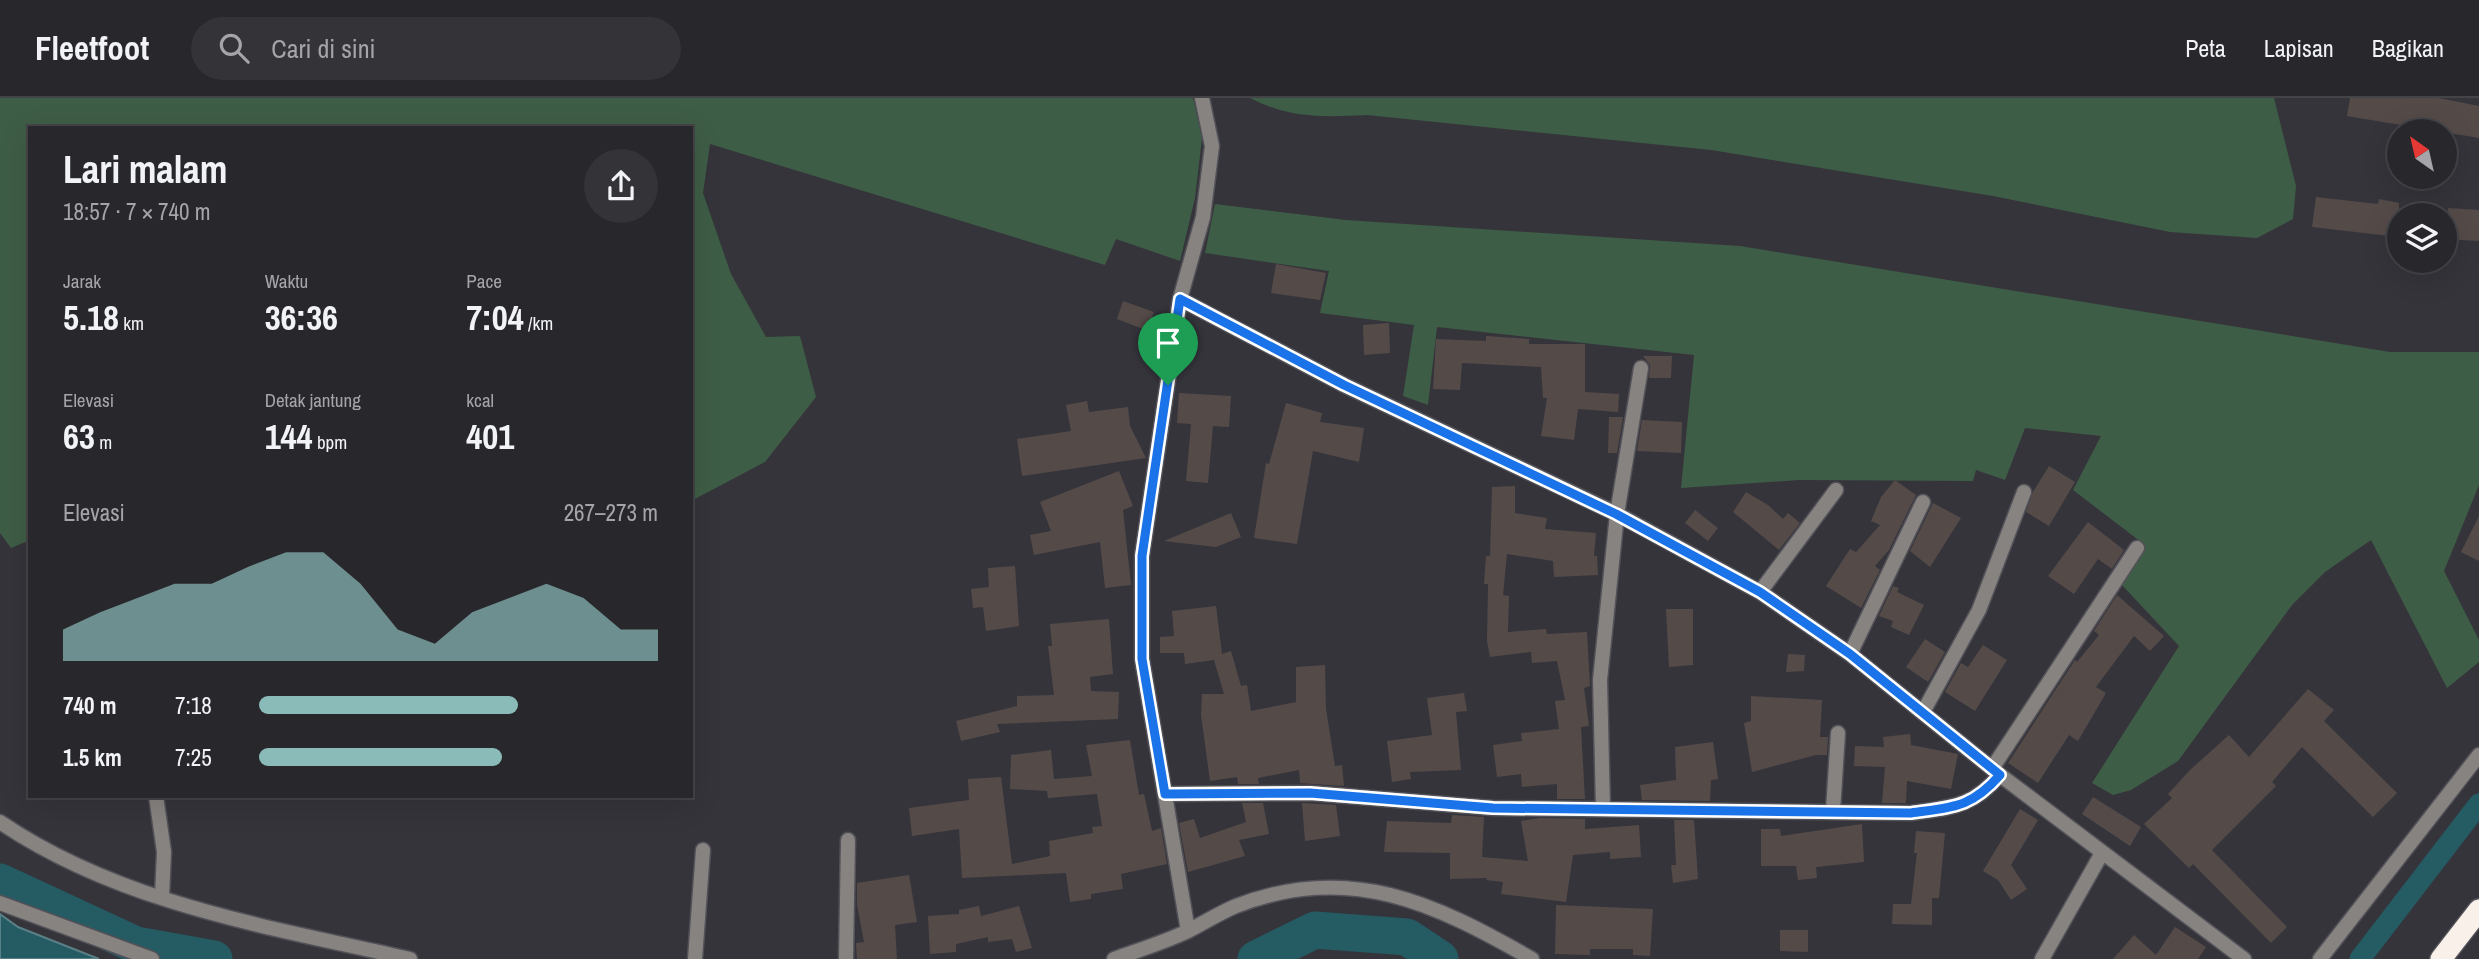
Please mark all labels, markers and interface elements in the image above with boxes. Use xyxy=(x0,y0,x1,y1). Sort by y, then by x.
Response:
search box xyxy=(191,17,681,80)
text: Fleetfoot xyxy=(35,26,149,70)
icon: search xyxy=(215,29,253,67)
text: Cari di sini xyxy=(271,31,376,66)
text: Peta xyxy=(2185,32,2226,64)
text: Lapisan xyxy=(2264,32,2334,64)
text: Bagikan xyxy=(2372,32,2444,64)
north arrow xyxy=(2387,119,2457,189)
map controls xyxy=(2387,119,2457,273)
text: Lari malam xyxy=(63,144,228,195)
button: share xyxy=(584,149,658,223)
text: 18:57 · 7 × 740 m xyxy=(63,196,210,227)
button: layers xyxy=(2387,203,2457,273)
text: Jarak xyxy=(63,268,101,294)
text: Waktu xyxy=(265,268,308,294)
text: Pace xyxy=(466,268,502,294)
text: 5.18 xyxy=(63,294,119,341)
text: 36:36 xyxy=(265,294,338,341)
text: 7:04 xyxy=(466,294,524,341)
text: km xyxy=(119,310,144,336)
text: /km xyxy=(524,310,553,336)
pin xyxy=(1138,313,1198,385)
icon: arrive xyxy=(1149,324,1187,362)
text: Elevasi xyxy=(63,387,114,413)
text: Detak jantung xyxy=(265,387,361,413)
text: kcal xyxy=(466,387,494,413)
text: 63 xyxy=(63,413,95,460)
text: 144 xyxy=(265,413,313,460)
text: 401 xyxy=(466,413,514,460)
text: m xyxy=(95,429,112,455)
text: bpm xyxy=(313,429,347,455)
text: Elevasi xyxy=(63,497,125,528)
text: 267–273 m xyxy=(564,497,658,528)
text: 740 m xyxy=(63,690,116,721)
text: 7:18 xyxy=(175,690,212,721)
text: 1.5 km xyxy=(63,742,122,773)
text: 7:25 xyxy=(175,742,212,773)

